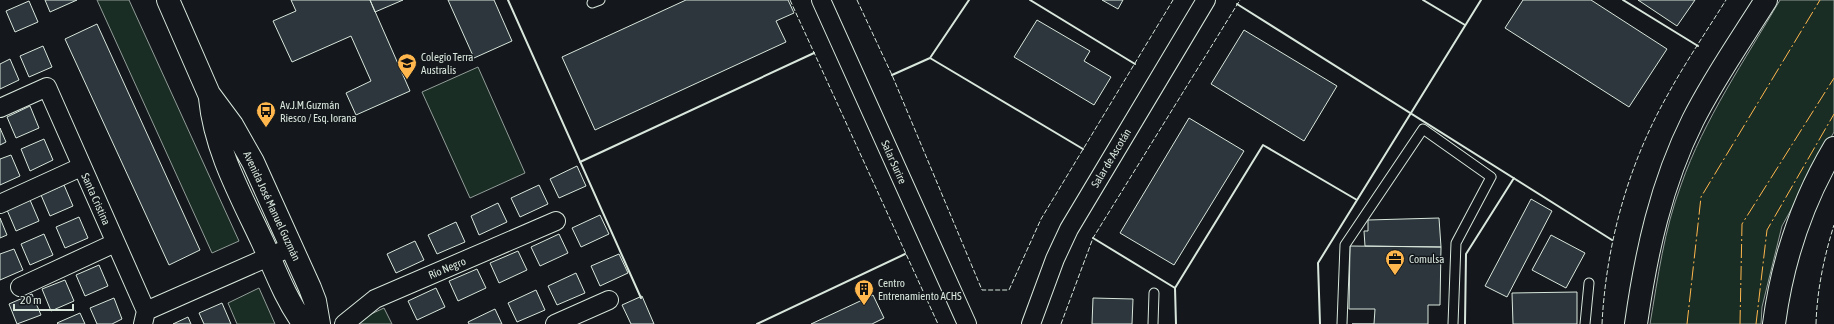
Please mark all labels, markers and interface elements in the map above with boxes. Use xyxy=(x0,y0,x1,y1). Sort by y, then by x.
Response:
place label: Colegio Terra Australis xyxy=(421,51,473,76)
school or university icon: Colegio Terra Australis xyxy=(396,52,418,80)
place label: Av.J.M.Guzmán Riesco / Esq. Iorana xyxy=(280,99,357,124)
bus stop icon: Av.J.M.Guzmán Riesco / Esq. Iorana xyxy=(255,100,277,128)
street label: Salar de Ascotán xyxy=(1089,126,1133,190)
street label: Salar Surire xyxy=(879,138,909,186)
street label: Avenida José Manuel Guzmán xyxy=(241,149,303,263)
street label: Santa Cristina xyxy=(79,171,113,227)
office icon: Comulsa xyxy=(1384,248,1406,276)
place label: Comulsa xyxy=(1409,253,1444,265)
street label: Río Negro xyxy=(427,255,467,281)
place label: Centro Entrenamiento ACHS xyxy=(878,277,962,302)
building icon: Centro Entrenamiento ACHS xyxy=(853,278,875,306)
scale bar xyxy=(14,286,73,312)
text: 20 m xyxy=(20,293,42,307)

